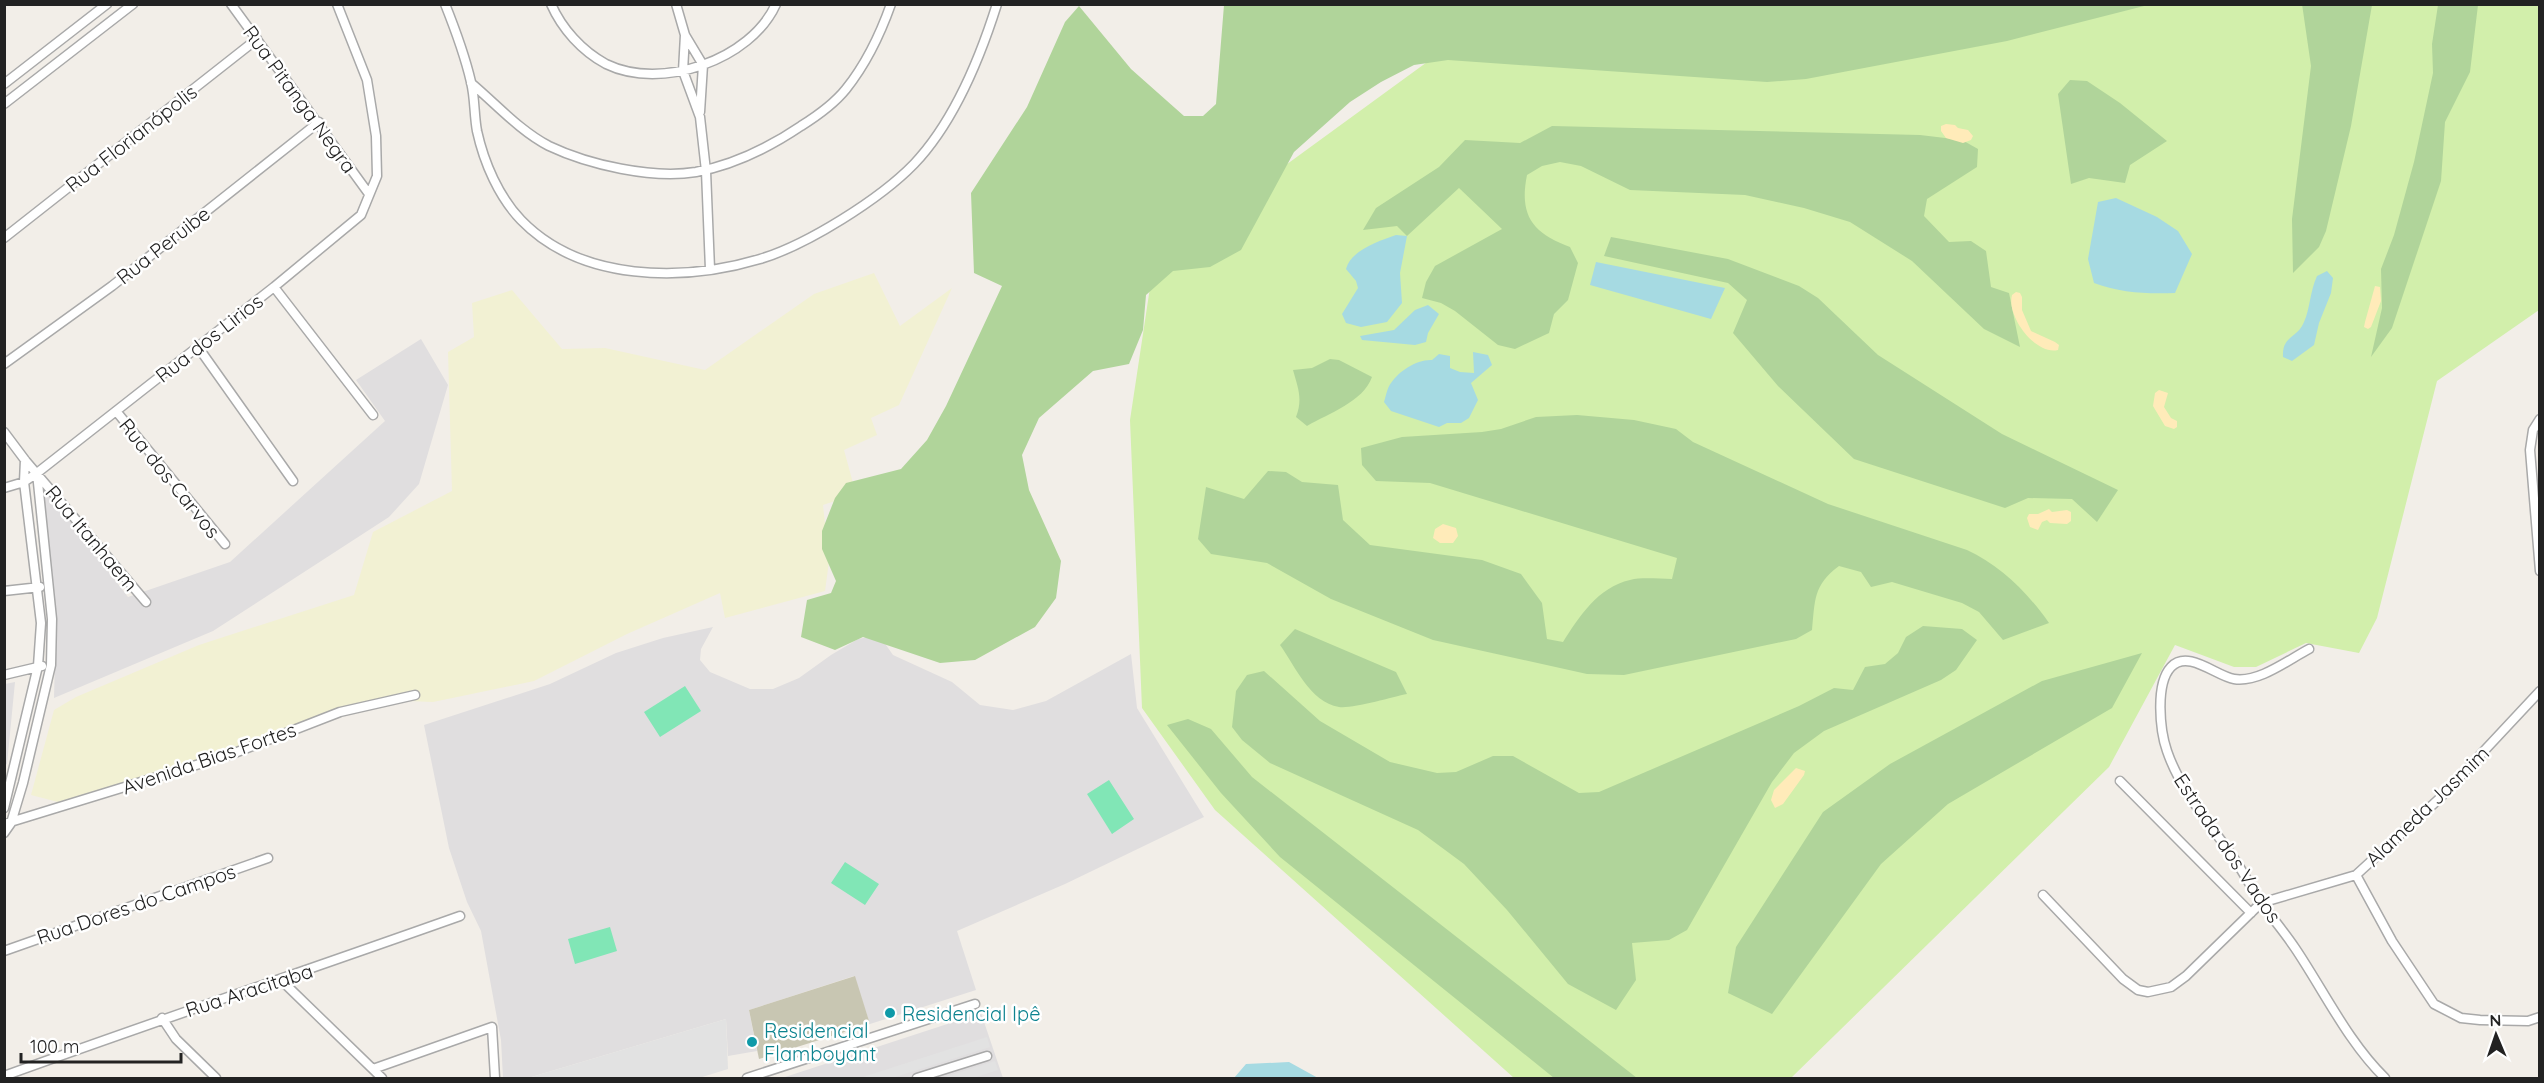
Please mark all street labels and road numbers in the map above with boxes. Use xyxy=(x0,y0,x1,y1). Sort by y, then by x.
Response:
street label: Rua Pitanga Negra xyxy=(238,20,362,178)
street label: Rua Florianópolis xyxy=(60,79,202,197)
street label: Rua Peruibe xyxy=(111,201,215,289)
street label: Rua dos Lirios xyxy=(150,288,268,388)
street label: Rua dos Carvos xyxy=(114,413,226,543)
street label: Rua Itanhaem xyxy=(40,480,144,596)
street label: Avenida Bias Fortes xyxy=(119,717,299,799)
street label: Alameda Jasmim xyxy=(2360,741,2494,871)
street label: Estrada dos Vados xyxy=(2169,769,2287,927)
street label: Rua Dores do Campos xyxy=(33,858,239,950)
street label: Rua Aracitaba xyxy=(182,958,316,1022)

